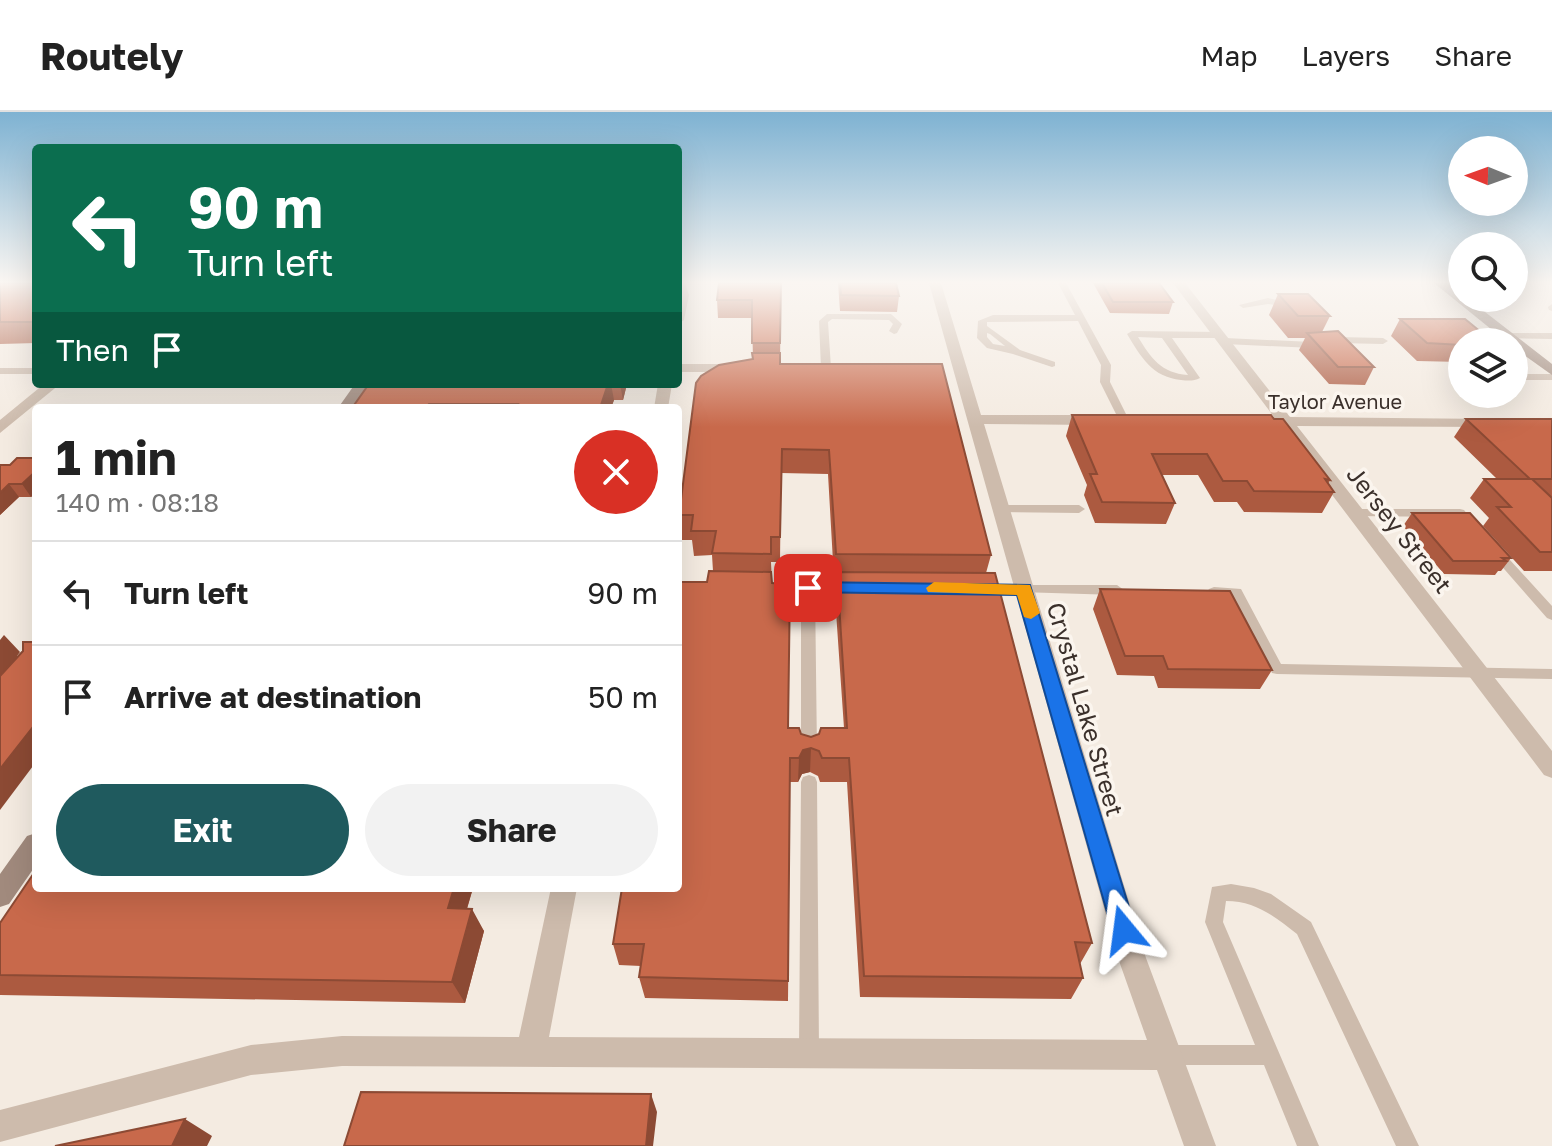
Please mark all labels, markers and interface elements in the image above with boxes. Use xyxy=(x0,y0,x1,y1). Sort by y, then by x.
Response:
text: Routely xyxy=(40,33,184,78)
text: Map xyxy=(1200,39,1258,72)
text: Layers xyxy=(1302,39,1390,72)
text: Share xyxy=(1434,39,1512,72)
north arrow xyxy=(1448,136,1528,216)
map controls xyxy=(1448,136,1528,408)
text: 90 m xyxy=(188,173,323,240)
icon: left xyxy=(56,176,160,280)
button: search xyxy=(1448,232,1528,312)
text: Turn left xyxy=(188,241,334,284)
icon: arrive xyxy=(145,328,189,372)
button: layers xyxy=(1448,328,1528,408)
text: Then xyxy=(56,332,129,368)
street label: Taylor Avenue xyxy=(1268,389,1402,413)
text: 1 min xyxy=(56,428,177,486)
button: close xyxy=(574,430,658,514)
street label: Jersey Street xyxy=(1341,460,1459,598)
text: 140 m · 08:18 xyxy=(56,487,219,518)
pin xyxy=(774,554,842,622)
icon: arrive xyxy=(786,566,830,610)
icon: left xyxy=(56,571,100,615)
text: Turn left xyxy=(124,575,249,611)
text: 90 m xyxy=(587,575,658,611)
street label: Crystal Lake Street xyxy=(1042,599,1130,819)
icon: arrive xyxy=(56,675,100,719)
text: Arrive at destination xyxy=(124,679,421,715)
text: 50 m xyxy=(588,679,658,715)
button: Exit xyxy=(56,784,349,876)
button: Share xyxy=(365,784,658,876)
position arrow xyxy=(1082,888,1166,972)

